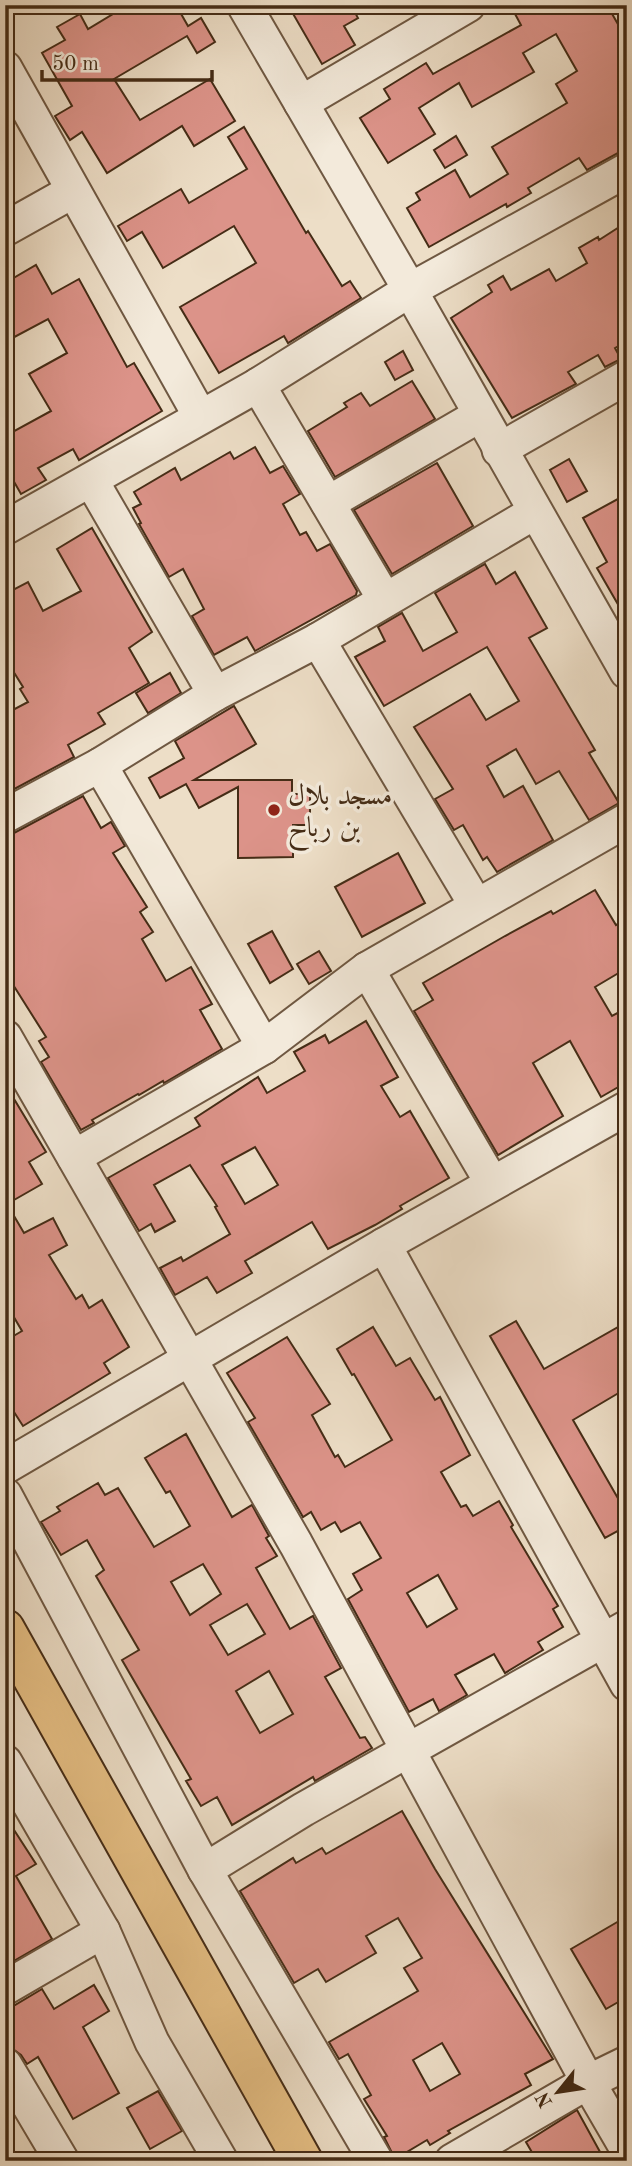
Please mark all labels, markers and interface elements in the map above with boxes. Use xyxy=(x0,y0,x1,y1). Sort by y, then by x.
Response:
scale bar xyxy=(42,38,212,82)
text: 50 m xyxy=(52,54,99,75)
place label: مسجد بلال بن رباح xyxy=(288,783,392,852)
marker: مسجد بلال بن رباح xyxy=(266,802,282,818)
north arrow xyxy=(524,2058,594,2128)
text: N xyxy=(533,2088,557,2110)

